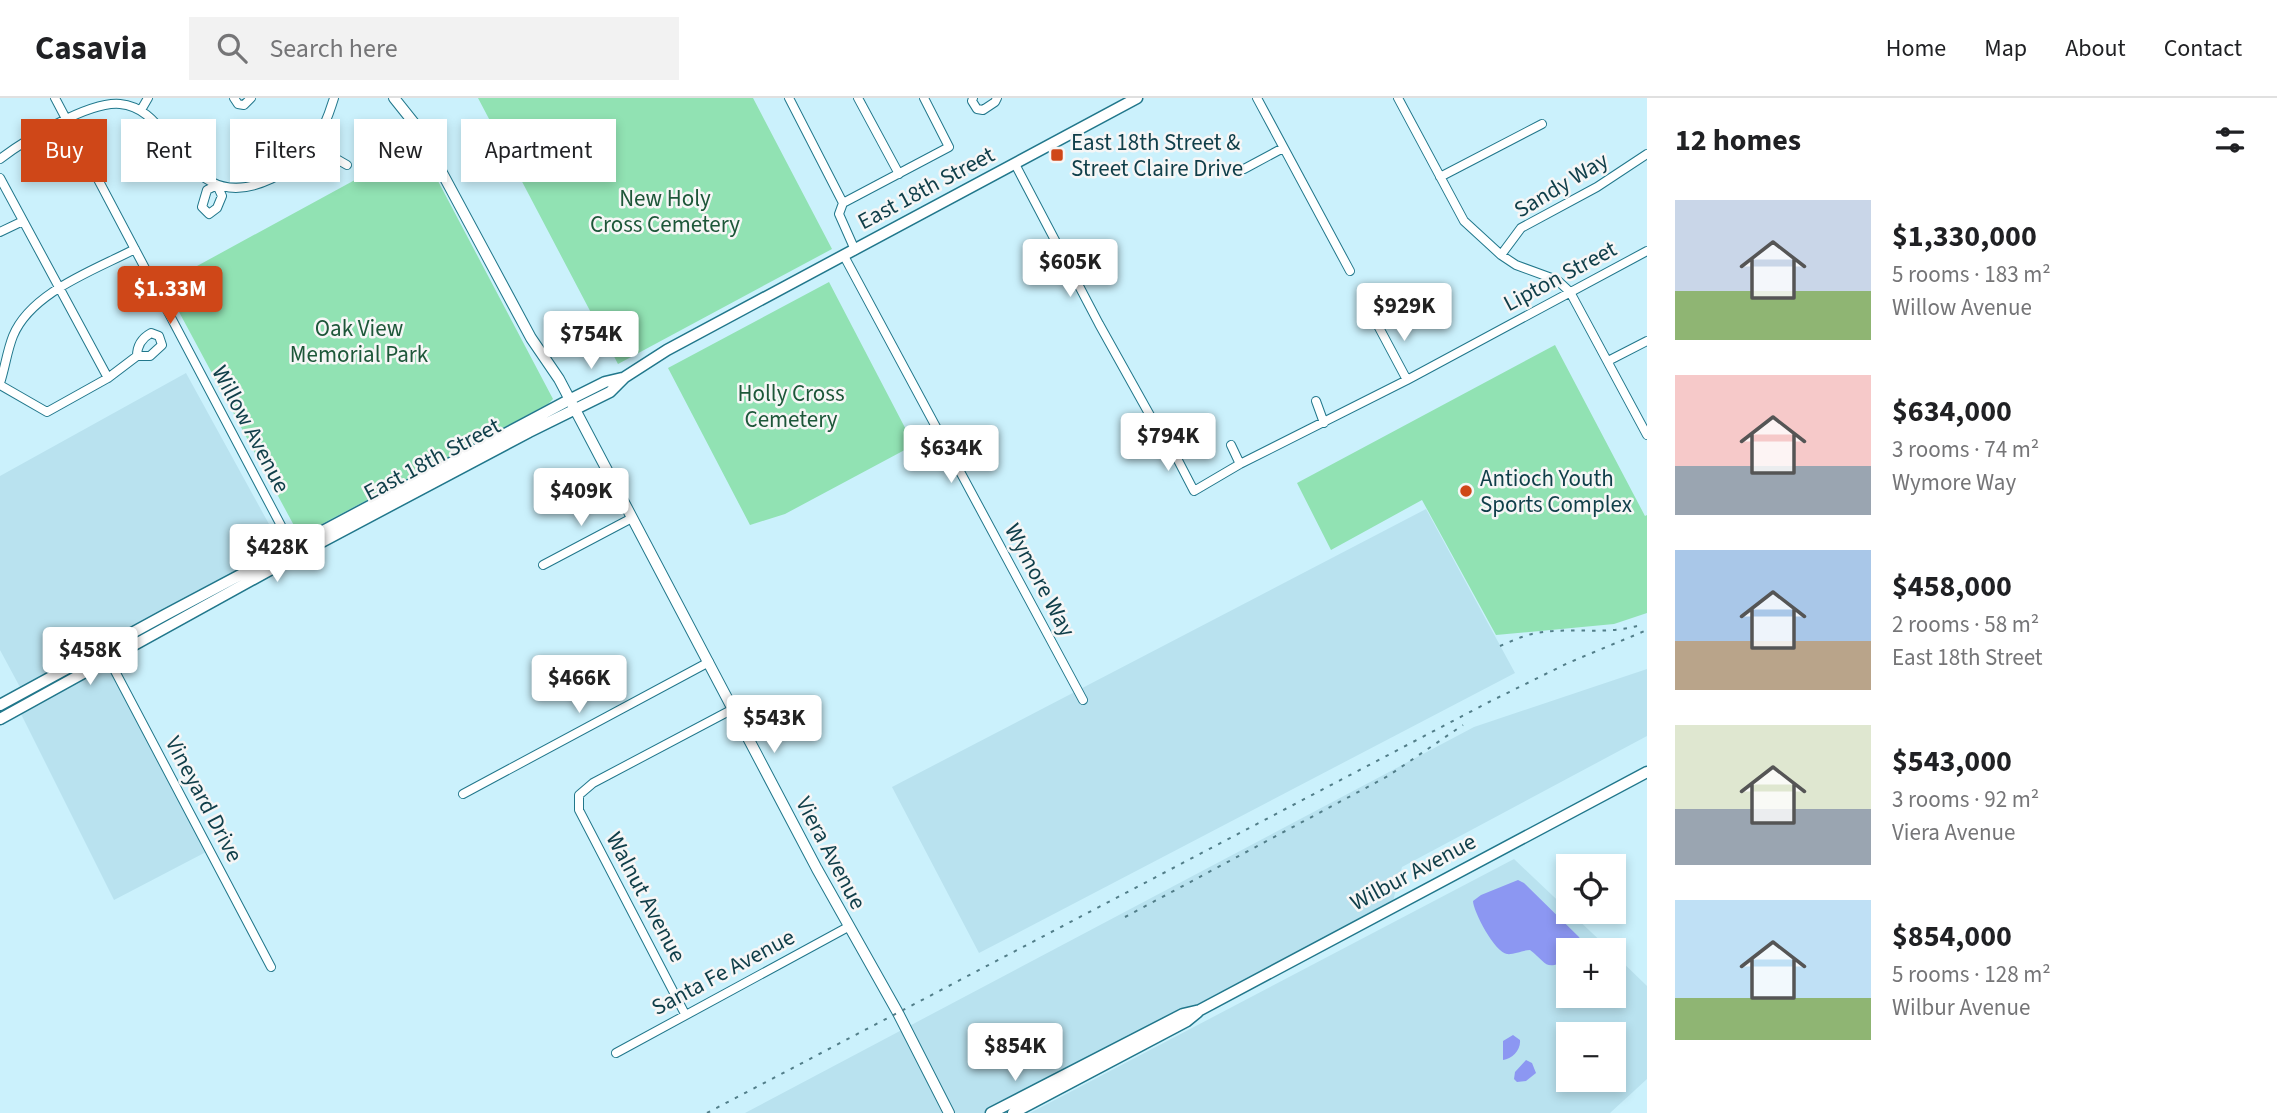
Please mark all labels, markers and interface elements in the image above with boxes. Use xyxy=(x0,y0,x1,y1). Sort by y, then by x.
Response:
search box xyxy=(189,17,679,80)
text: Casavia xyxy=(35,25,147,72)
icon: search xyxy=(213,29,251,67)
text: Search here xyxy=(269,30,398,67)
text: Home xyxy=(1886,31,1946,66)
text: Map xyxy=(1984,31,2027,66)
text: About xyxy=(2065,31,2126,66)
text: Contact xyxy=(2164,31,2242,66)
chip: Buy xyxy=(21,119,107,182)
chip: Rent xyxy=(121,119,216,182)
chip: Filters xyxy=(230,119,340,182)
chip: New xyxy=(354,119,447,182)
chip: Apartment xyxy=(461,119,616,182)
text: 12 homes xyxy=(1675,119,1801,162)
icon: filters xyxy=(2211,121,2249,159)
place label: East 18th Street & Street Claire Drive xyxy=(1071,126,1243,185)
street label: East 18th Street xyxy=(852,138,1000,238)
street label: Sandy Way xyxy=(1508,144,1615,226)
marker: East 18th Street & Street Claire Drive xyxy=(1049,147,1065,163)
park label: New Holy Cross Cemetery xyxy=(590,182,740,241)
text: $1,330,000 xyxy=(1892,215,2037,258)
icon: home xyxy=(1731,228,1815,312)
street label: Lipton Street xyxy=(1498,232,1623,320)
pin: $605K xyxy=(1021,240,1119,299)
text: $605K xyxy=(1039,245,1101,278)
text: 5 rooms · 183 m² xyxy=(1892,258,2051,291)
pin: $1.33M xyxy=(113,266,227,326)
text: $1.33M xyxy=(133,272,207,305)
pin: $929K xyxy=(1355,284,1453,343)
text: $929K xyxy=(1373,289,1435,322)
text: Willow Avenue xyxy=(1892,291,2032,324)
park label: Oak View Memorial Park xyxy=(290,312,429,371)
pin: $754K xyxy=(542,312,640,371)
text: $754K xyxy=(560,317,622,350)
street label: Willow Avenue xyxy=(204,360,298,498)
park label: Holly Cross Cemetery xyxy=(737,377,845,436)
text: $634,000 xyxy=(1892,390,2012,433)
icon: home xyxy=(1731,403,1815,487)
street label: East 18th Street xyxy=(358,409,506,509)
pin: $794K xyxy=(1119,414,1217,473)
text: $794K xyxy=(1137,419,1199,452)
pin: $634K xyxy=(902,426,1000,485)
text: $634K xyxy=(920,431,982,464)
text: 3 rooms · 74 m² xyxy=(1892,433,2039,466)
place label: Antioch Youth Sports Complex xyxy=(1480,462,1632,521)
text: Wymore Way xyxy=(1892,466,2016,499)
pin: $409K xyxy=(532,468,630,528)
text: $409K xyxy=(550,474,612,507)
marker: Antioch Youth Sports Complex xyxy=(1458,483,1474,499)
street label: Wymore Way xyxy=(996,517,1084,643)
pin: $428K xyxy=(228,524,326,584)
text: $428K xyxy=(246,530,308,563)
text: $458,000 xyxy=(1892,565,2012,608)
icon: home xyxy=(1731,578,1815,662)
text: 2 rooms · 58 m² xyxy=(1892,608,2039,641)
pin: $458K xyxy=(41,628,139,687)
text: $458K xyxy=(59,633,121,666)
text: East 18th Street xyxy=(1892,641,2043,674)
pin: $466K xyxy=(530,656,628,715)
text: $466K xyxy=(548,661,610,694)
pin: $543K xyxy=(725,696,823,755)
text: $543K xyxy=(743,701,805,734)
street label: Vineyard Drive xyxy=(157,730,251,868)
text: $543,000 xyxy=(1892,740,2012,783)
icon: home xyxy=(1731,753,1815,837)
text: 3 rooms · 92 m² xyxy=(1892,783,2039,816)
street label: Viera Avenue xyxy=(787,791,875,915)
text: Viera Avenue xyxy=(1892,816,2015,849)
street label: Wilbur Avenue xyxy=(1344,825,1482,919)
street label: Walnut Avenue xyxy=(598,826,694,968)
map controls xyxy=(1556,854,1626,1092)
button: locate xyxy=(1556,854,1626,924)
text: $854,000 xyxy=(1892,915,2012,958)
street label: Santa Fe Avenue xyxy=(646,920,800,1024)
icon: home xyxy=(1731,928,1815,1012)
button: + xyxy=(1556,938,1626,1008)
text: 5 rooms · 128 m² xyxy=(1892,958,2051,991)
text: Wilbur Avenue xyxy=(1892,991,2030,1024)
button: − xyxy=(1556,1022,1626,1092)
pin: $854K xyxy=(966,1024,1064,1083)
text: $854K xyxy=(984,1029,1046,1062)

